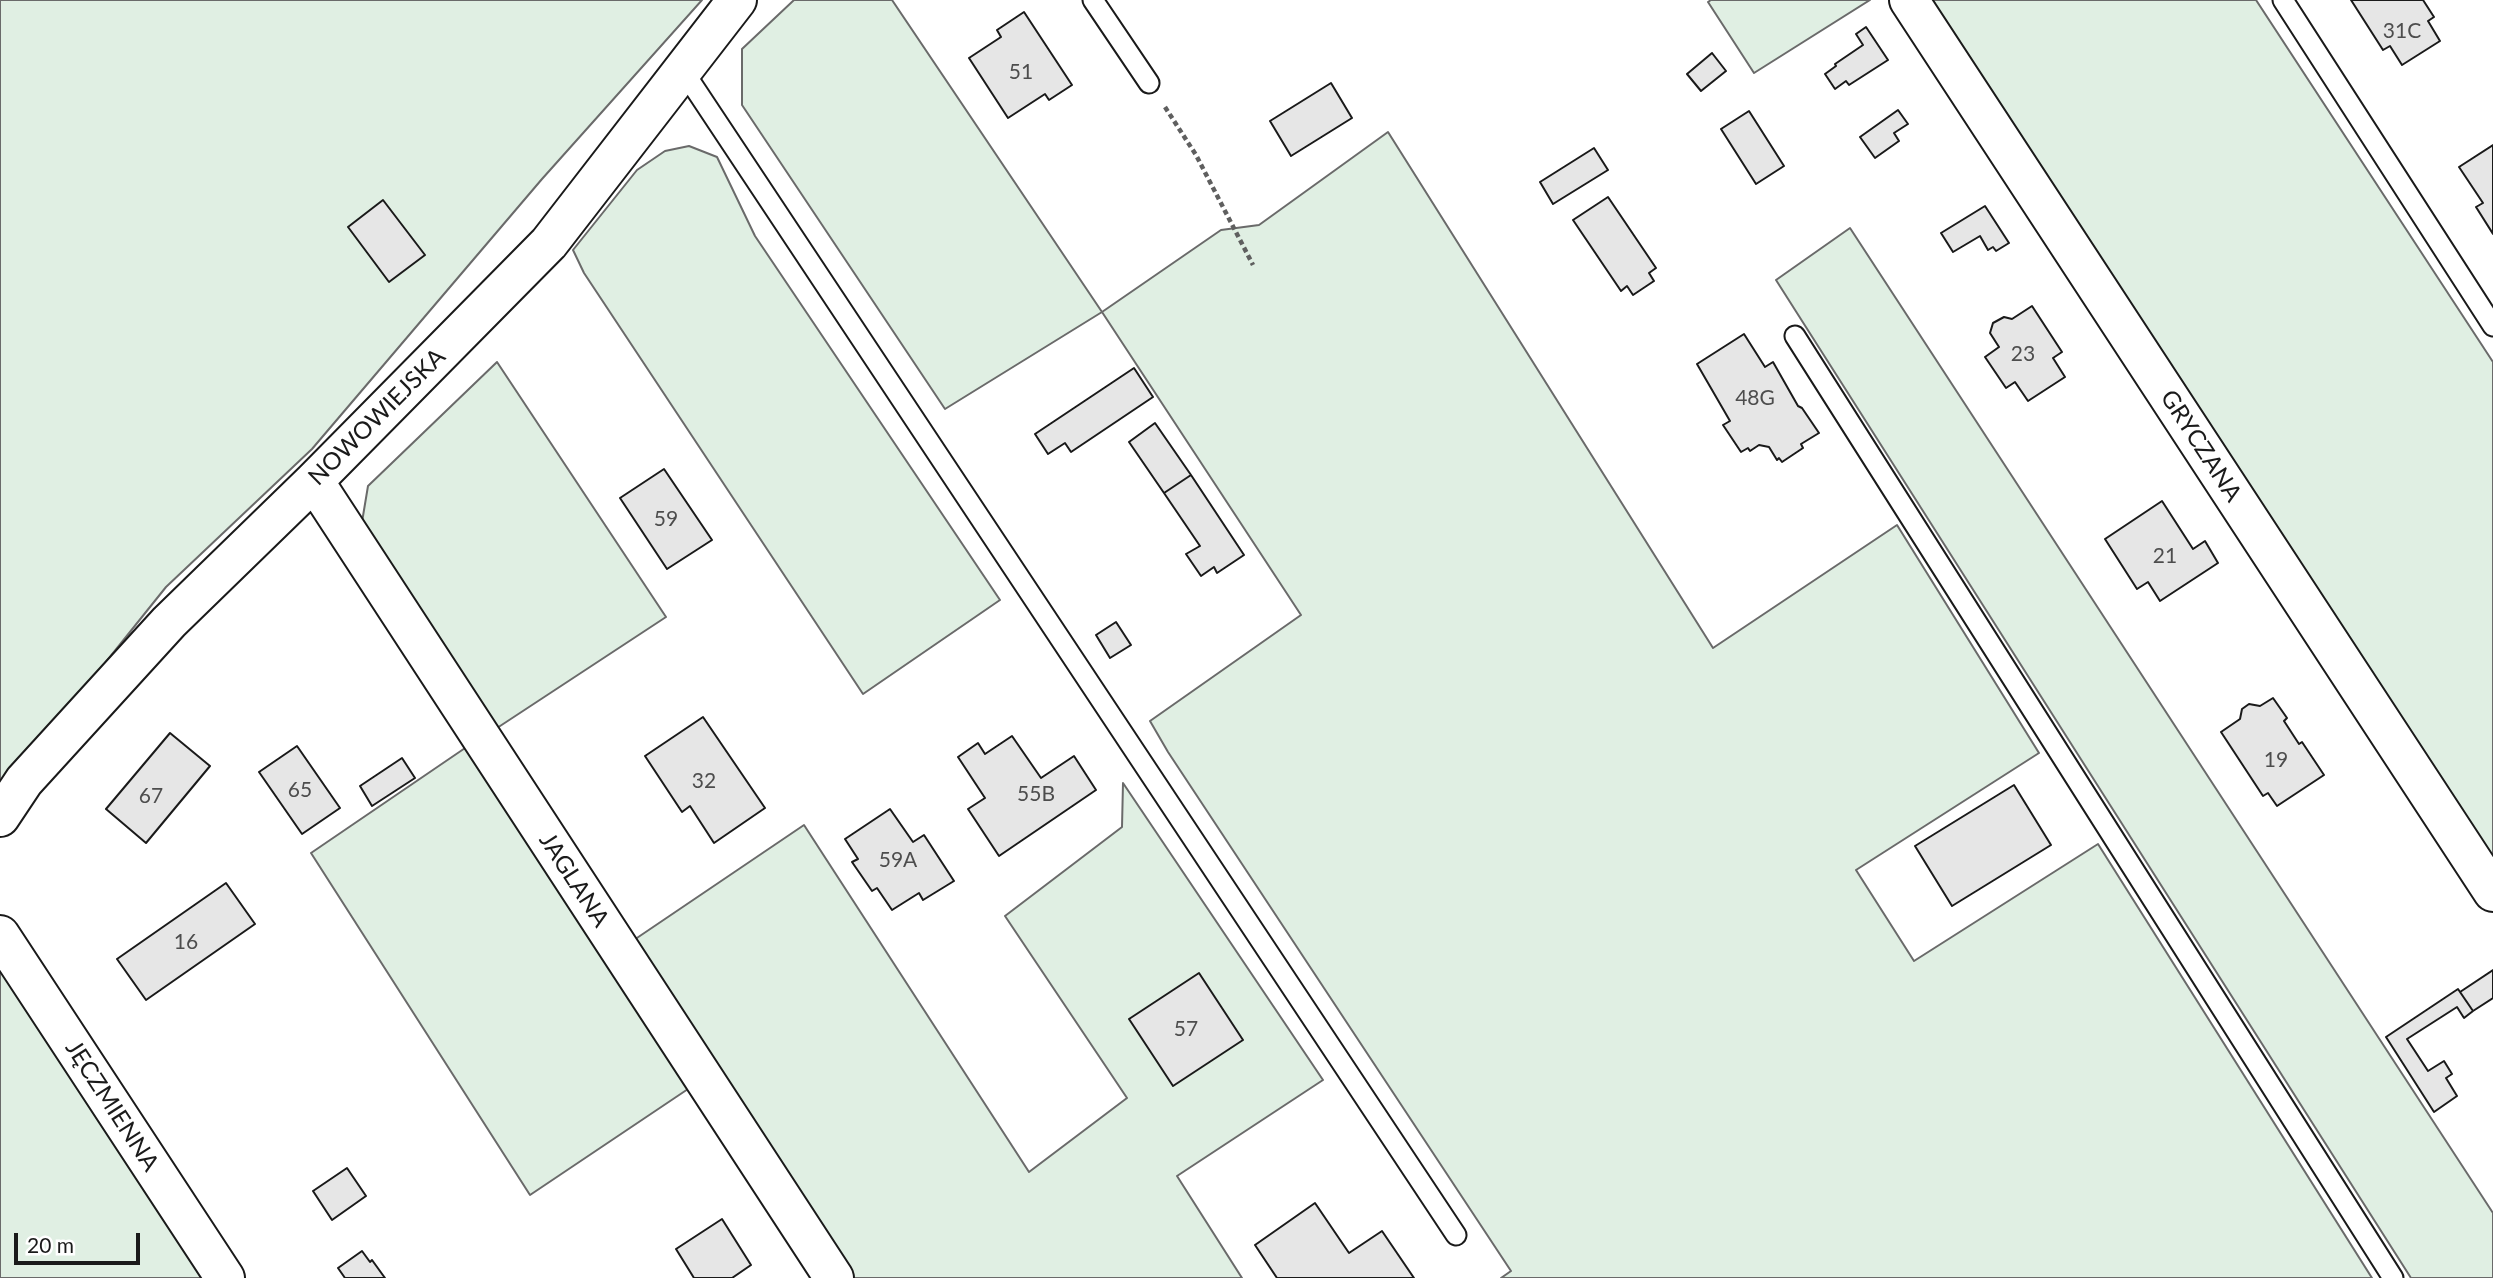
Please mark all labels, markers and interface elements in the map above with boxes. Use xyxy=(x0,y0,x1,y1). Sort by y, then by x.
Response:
house number: 31C xyxy=(2383,18,2421,44)
house number: 51 xyxy=(1009,59,1033,85)
house number: 23 xyxy=(2011,341,2035,367)
street label: NOWOWIEJSKA xyxy=(303,343,451,491)
house number: 48G xyxy=(1735,385,1775,411)
street label: GRYCZANA xyxy=(2154,385,2248,507)
house number: 59 xyxy=(654,506,678,532)
house number: 21 xyxy=(2153,543,2177,569)
house number: 19 xyxy=(2264,747,2288,773)
house number: 32 xyxy=(692,768,716,794)
house number: 65 xyxy=(288,777,312,803)
house number: 55B xyxy=(1017,781,1055,807)
house number: 67 xyxy=(139,783,163,809)
street label: JAGLANA xyxy=(533,828,615,932)
house number: 59A xyxy=(879,847,917,873)
house number: 16 xyxy=(174,929,198,955)
house number: 57 xyxy=(1174,1016,1198,1042)
street label: JĘCZMIENNA xyxy=(59,1035,165,1177)
scale bar xyxy=(18,1218,144,1262)
text: 20 m xyxy=(27,1232,74,1257)

